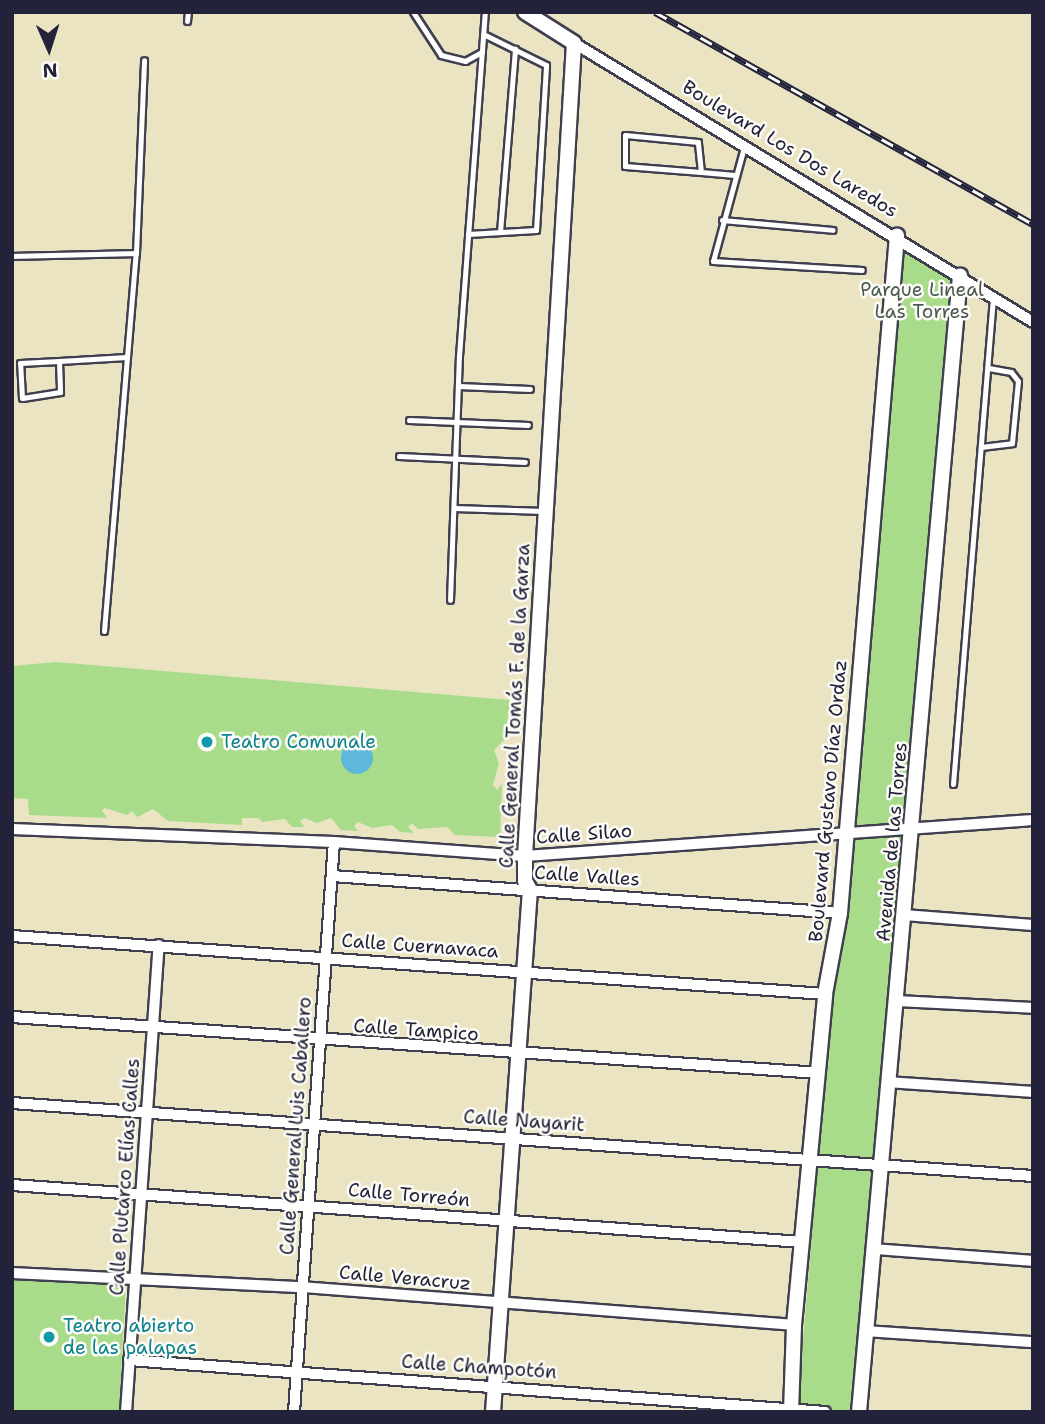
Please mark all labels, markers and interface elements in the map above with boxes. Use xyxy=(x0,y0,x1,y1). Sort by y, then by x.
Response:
north arrow xyxy=(14,14,84,84)
text: N xyxy=(42,58,58,83)
street label: Boulevard Los Dos Laredos xyxy=(678,76,902,222)
park label: Parque Lineal Las Torres xyxy=(860,279,984,323)
street label: Calle General Tomás F. de la Garza xyxy=(495,543,535,869)
street label: Boulevard Gustavo Díaz Ordaz xyxy=(804,659,852,943)
place label: Teatro Comunale xyxy=(221,731,376,753)
marker: Teatro Comunale xyxy=(199,734,215,750)
street label: Avenida de las Torres xyxy=(872,741,912,943)
street label: Calle Silao xyxy=(535,819,633,849)
street label: Calle Valles xyxy=(534,861,640,891)
street label: Calle Cuernavaca xyxy=(341,929,499,963)
street label: Calle General Luis Caballero xyxy=(276,996,316,1256)
street label: Calle Tampico xyxy=(353,1014,479,1046)
street label: Calle Plutarco Elías Calles xyxy=(105,1058,145,1296)
street label: Calle Nayarit xyxy=(463,1105,585,1137)
street label: Calle Torreón xyxy=(347,1178,471,1212)
street label: Calle Veracruz xyxy=(338,1261,472,1295)
place label: Teatro abierto de las palapas xyxy=(63,1315,197,1359)
marker: Teatro abierto de las palapas xyxy=(41,1329,57,1345)
street label: Calle Champotón xyxy=(401,1350,557,1384)

